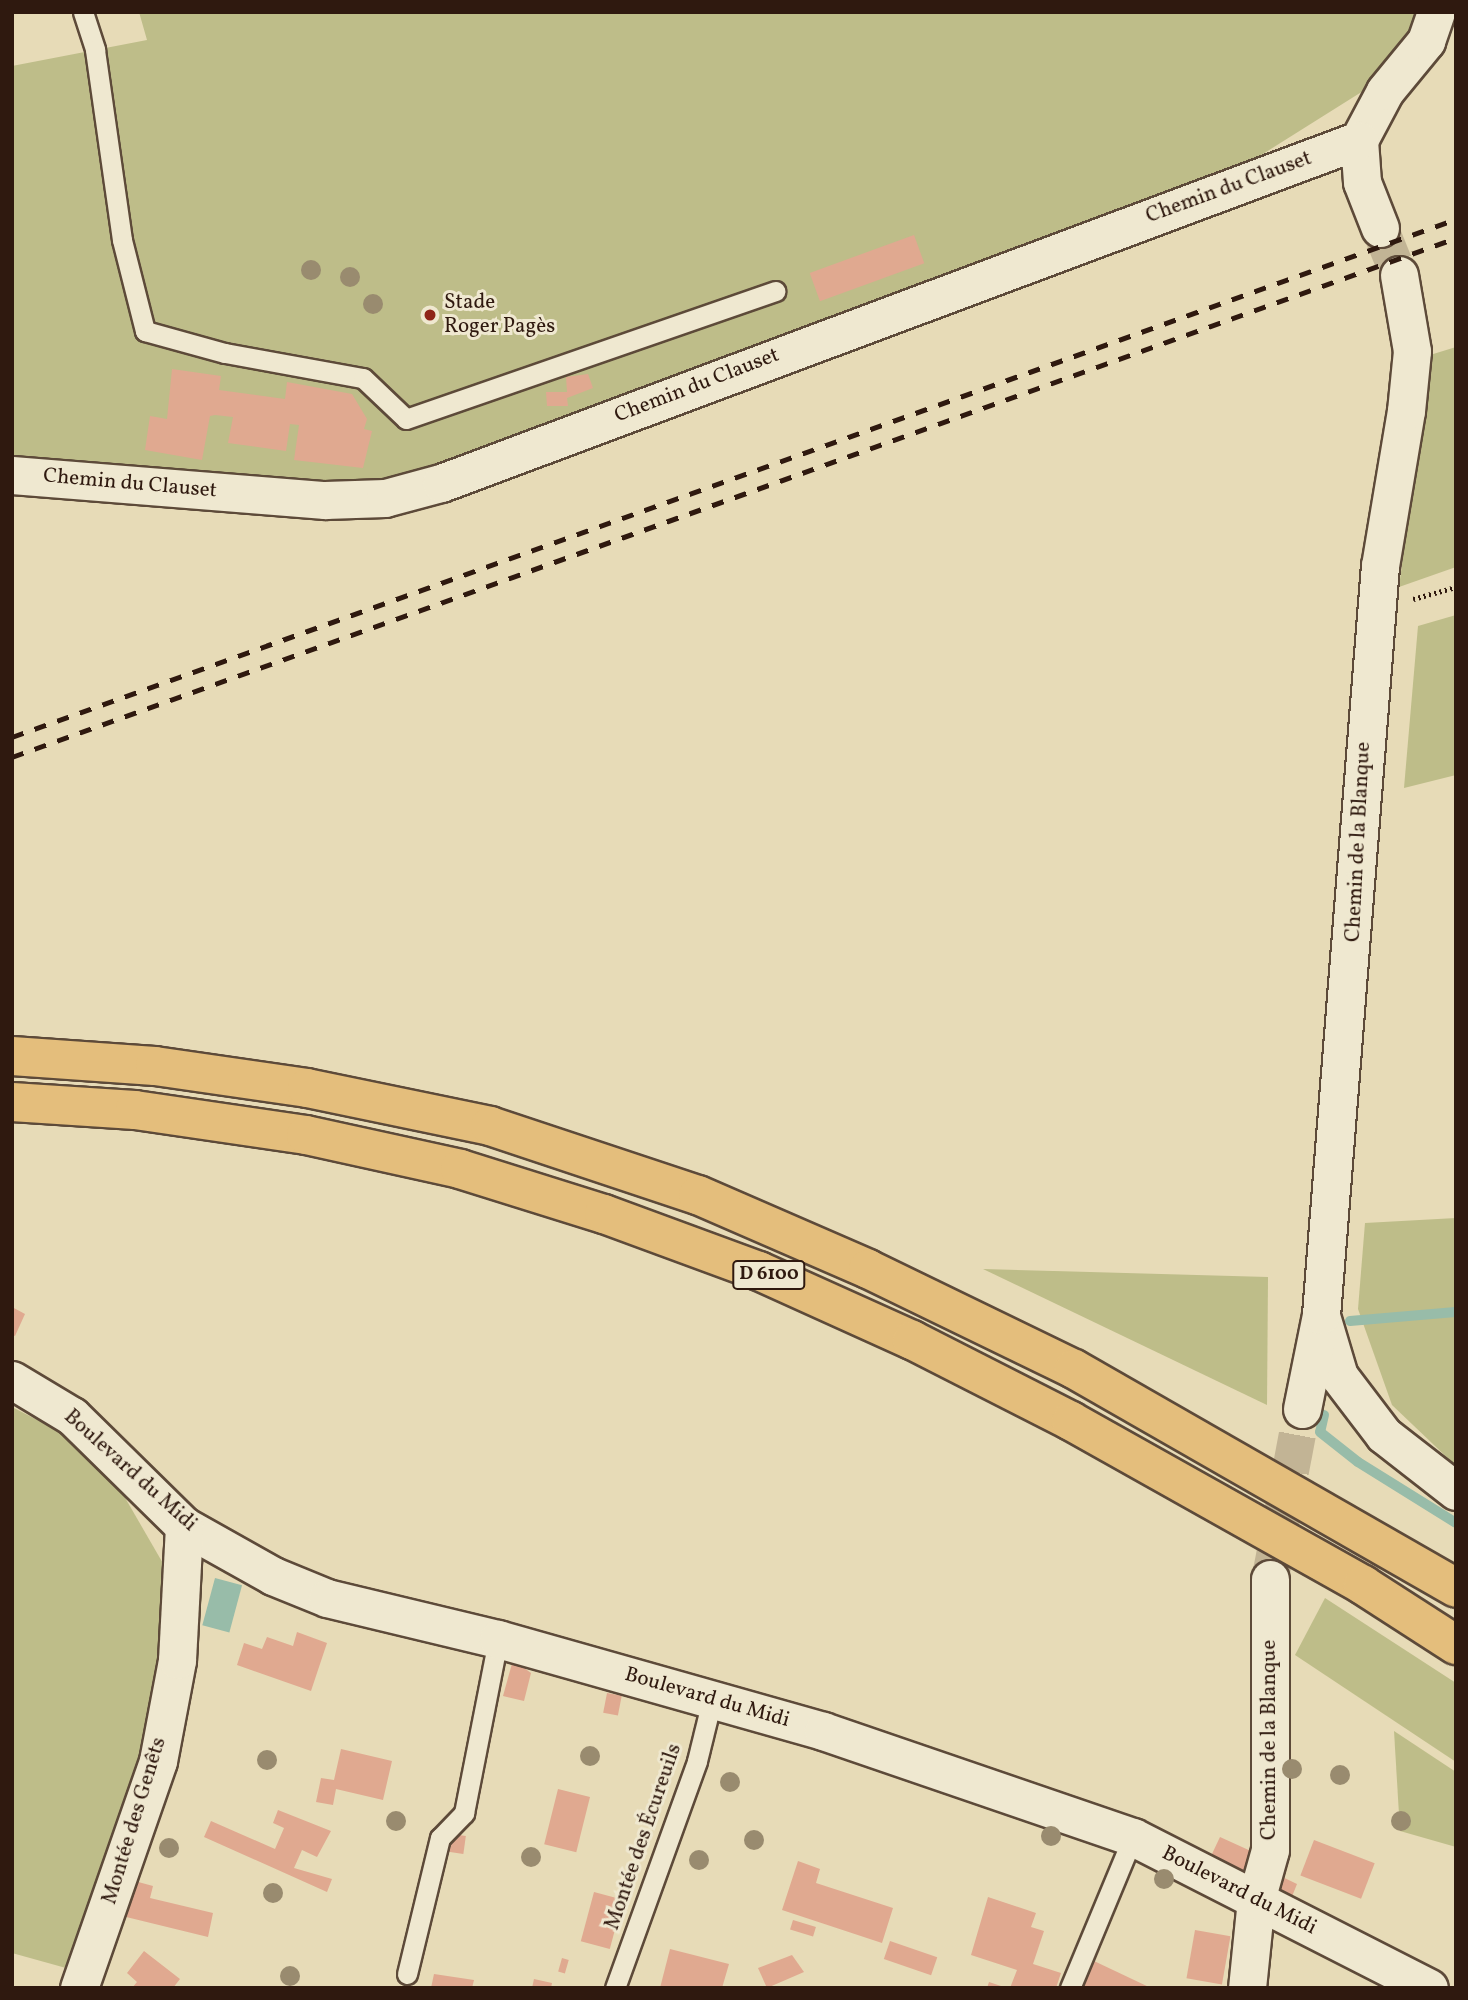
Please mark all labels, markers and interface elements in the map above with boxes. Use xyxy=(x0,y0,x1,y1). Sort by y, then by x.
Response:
street label: Chemin du Clauset xyxy=(1143,146,1315,230)
place label: Stade Roger Pagès xyxy=(444,290,555,340)
marker: Stade Roger Pagès xyxy=(422,307,438,323)
street label: Chemin du Clauset xyxy=(611,343,783,429)
street label: Chemin du Clauset xyxy=(42,464,218,504)
street label: Chemin de la Blanque xyxy=(1341,741,1377,943)
road number: D 6100 xyxy=(732,1260,806,1290)
street label: Boulevard du Midi xyxy=(58,1405,202,1537)
street label: Chemin de la Blanque xyxy=(1257,1640,1283,1840)
street label: Boulevard du Midi xyxy=(622,1662,792,1734)
street label: Montée des Genêts xyxy=(98,1734,172,1908)
street label: Montée des Écureuils xyxy=(600,1741,688,1933)
street label: Boulevard du Midi xyxy=(1157,1841,1321,1941)

